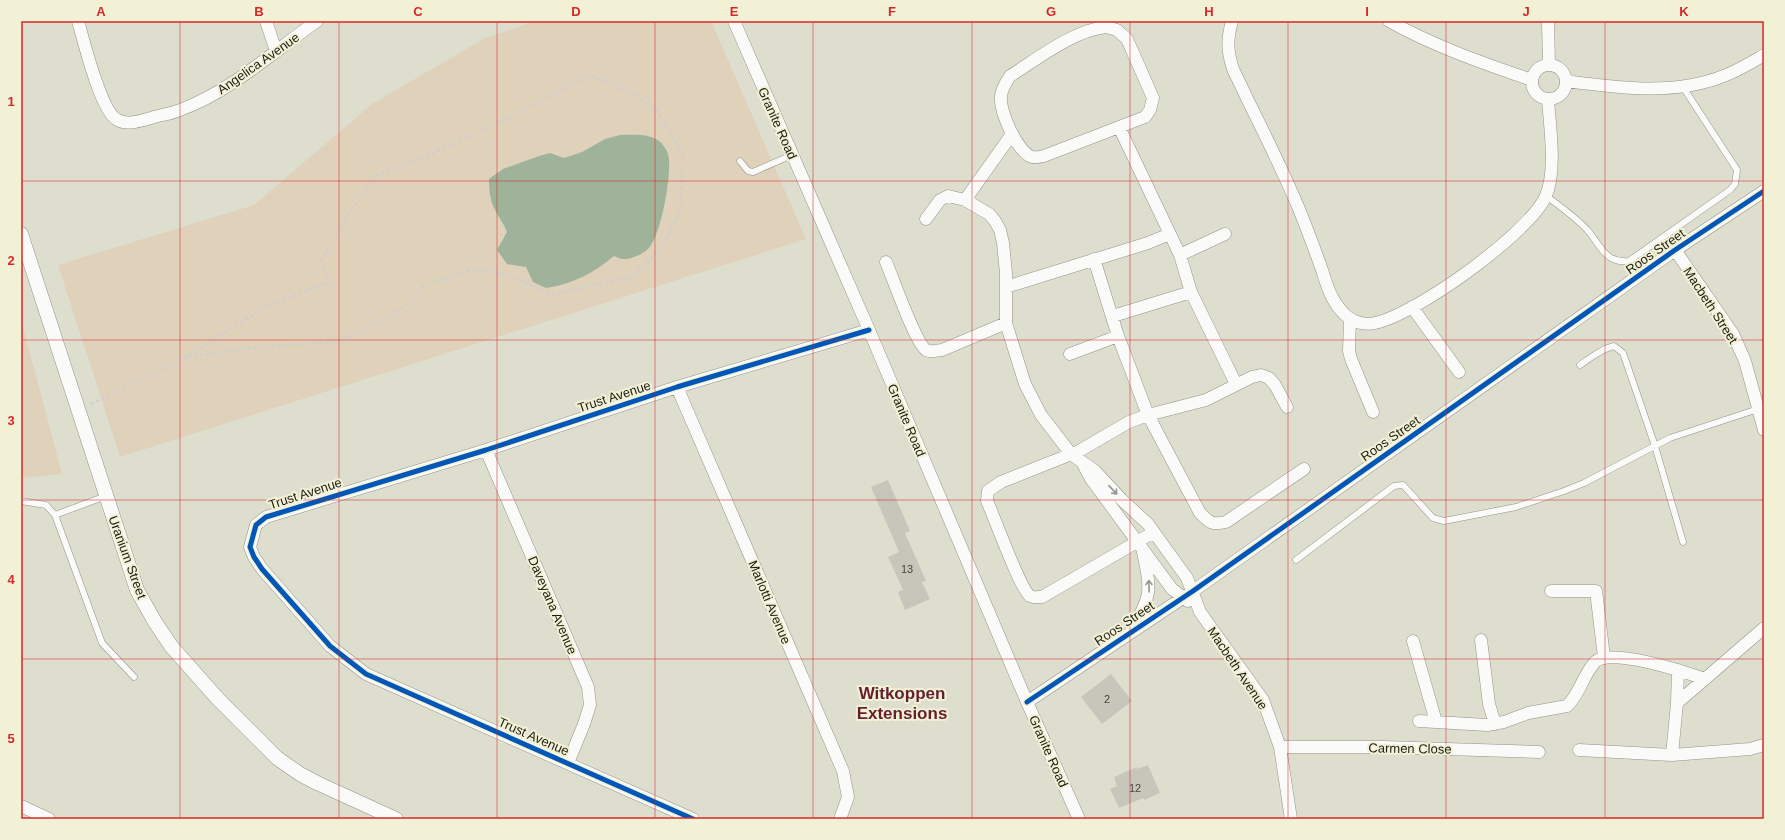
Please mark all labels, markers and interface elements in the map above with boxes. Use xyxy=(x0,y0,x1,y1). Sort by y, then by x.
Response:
text: A xyxy=(96,4,106,19)
text: B xyxy=(254,4,264,19)
text: C xyxy=(413,4,423,19)
text: D xyxy=(571,4,581,19)
text: E xyxy=(730,4,739,19)
text: F xyxy=(888,4,896,19)
text: G xyxy=(1046,4,1056,19)
text: H xyxy=(1204,4,1214,19)
text: I xyxy=(1365,4,1369,19)
text: J xyxy=(1522,4,1530,19)
text: K xyxy=(1679,4,1689,19)
street label: Angelica Avenue xyxy=(214,30,302,97)
street label: Granite Road xyxy=(755,85,800,162)
text: 1 xyxy=(7,94,15,109)
street label: Roos Street xyxy=(1623,225,1688,277)
text: 2 xyxy=(7,253,15,268)
street label: Macbeth Street xyxy=(1680,264,1741,347)
street label: Trust Avenue xyxy=(576,378,653,415)
street label: Granite Road xyxy=(885,382,929,459)
street label: Roos Street xyxy=(1358,412,1423,464)
text: 3 xyxy=(7,413,15,428)
street label: Trust Avenue xyxy=(267,475,344,512)
one-way arrow xyxy=(1108,485,1117,495)
street label: Uranium Street xyxy=(106,514,150,601)
street label: Daveyana Avenue xyxy=(525,554,580,657)
street label: Marlotti Avenue xyxy=(745,558,794,646)
house number: 13 xyxy=(901,563,913,575)
text: 4 xyxy=(7,572,15,587)
one-way arrow xyxy=(1145,580,1153,593)
street label: Roos Street xyxy=(1092,598,1157,649)
street label: Macbeth Avenue xyxy=(1204,624,1271,713)
district label: Witkoppen Extensions xyxy=(857,684,947,723)
house number: 2 xyxy=(1104,693,1110,705)
street label: Granite Road xyxy=(1026,713,1071,790)
street label: Trust Avenue xyxy=(496,714,572,759)
text: 5 xyxy=(7,731,15,746)
street label: Carmen Close xyxy=(1368,740,1452,757)
house number: 12 xyxy=(1129,782,1141,794)

